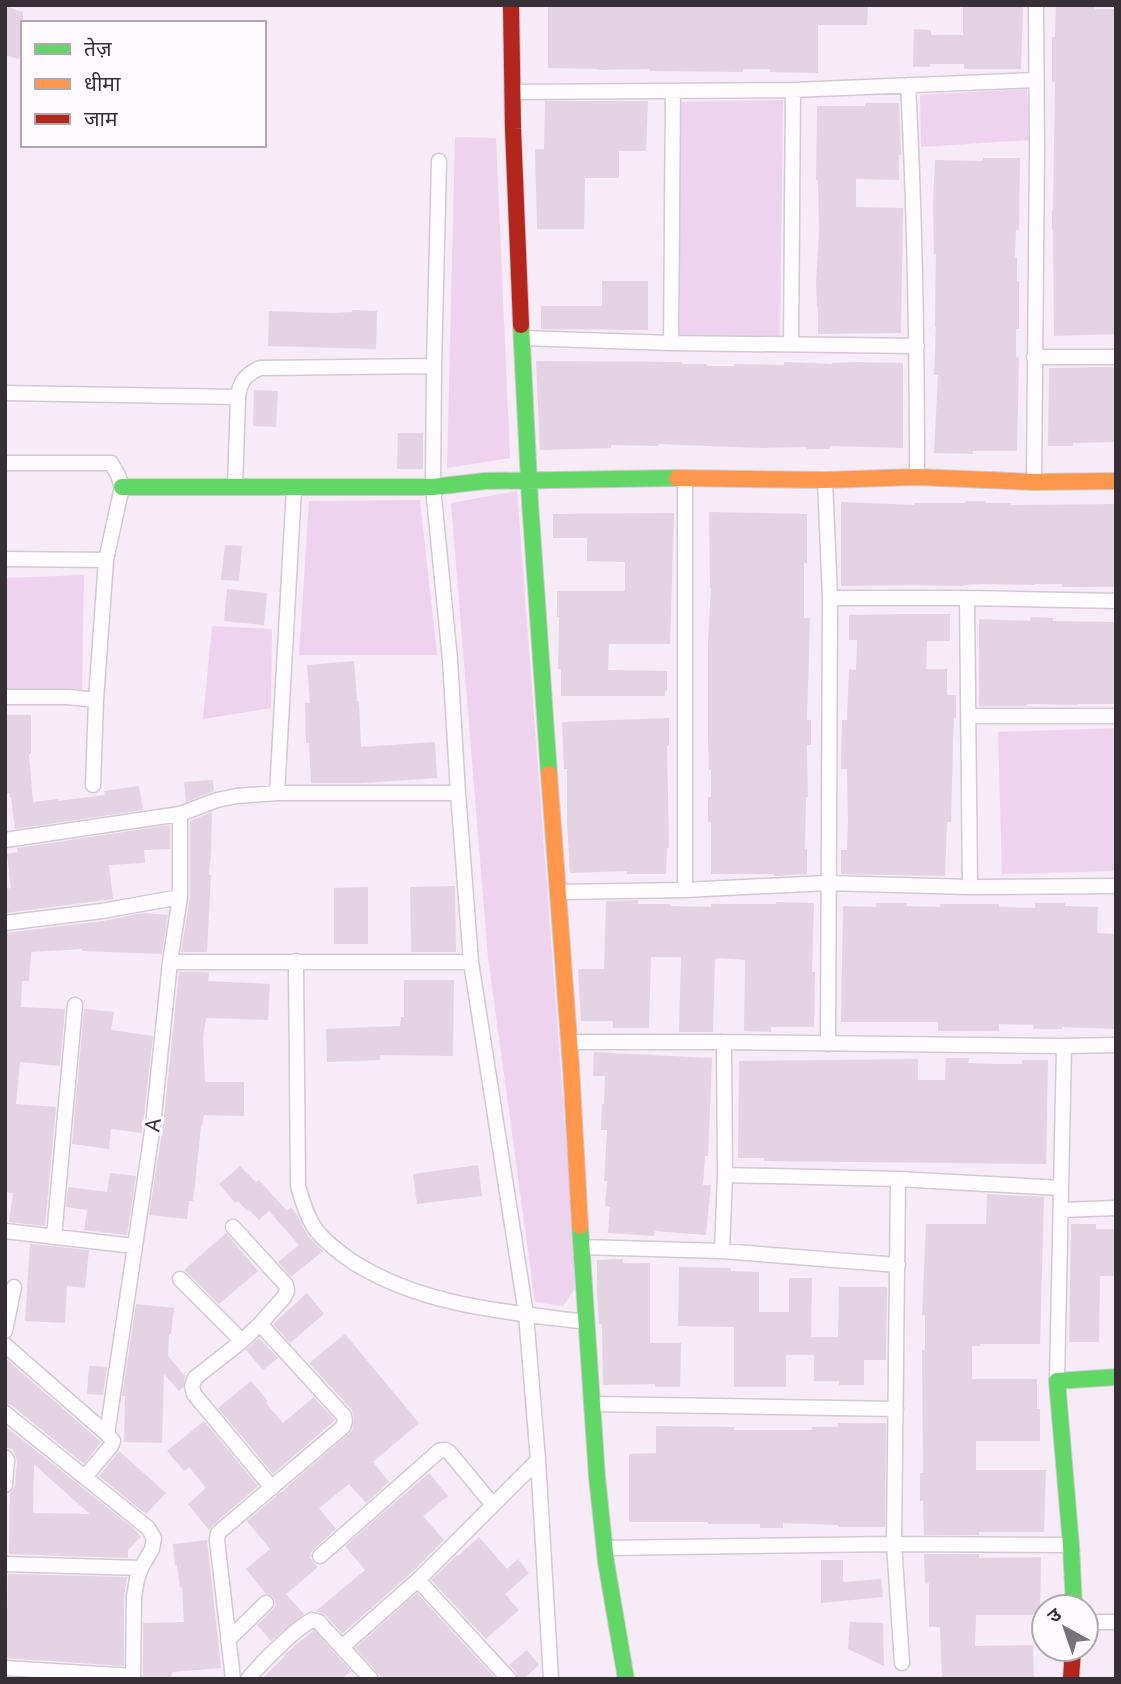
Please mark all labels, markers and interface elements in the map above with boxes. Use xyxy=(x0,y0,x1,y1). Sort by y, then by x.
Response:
legend xyxy=(21,21,266,147)
text: तेज़ xyxy=(84,34,112,62)
text: धीमा xyxy=(84,69,121,97)
text: जाम xyxy=(84,104,118,132)
street label: A xyxy=(137,1116,167,1133)
north arrow xyxy=(1030,1593,1100,1663)
text: उ xyxy=(1041,1601,1067,1629)

